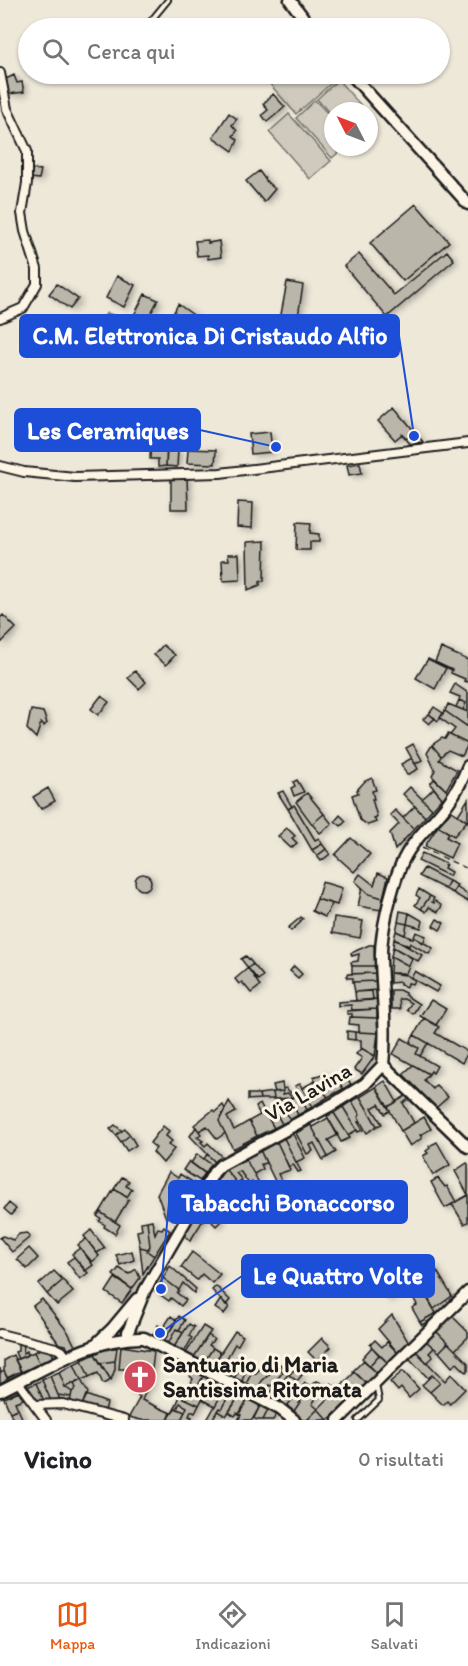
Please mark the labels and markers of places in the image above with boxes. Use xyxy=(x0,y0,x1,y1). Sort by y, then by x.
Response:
callout: C.M. Elettronica Di Cristaudo Alfio xyxy=(20,315,399,357)
callout: Les Ceramiques xyxy=(15,409,200,451)
callout: Tabacchi Bonaccorso xyxy=(169,1181,407,1223)
callout: Le Quattro Volte xyxy=(242,1255,434,1297)
place label: Santuario di Maria Santissima Ritornata xyxy=(163,1351,362,1403)
church icon: Santuario di Maria Santissima Ritornata xyxy=(122,1359,158,1395)

